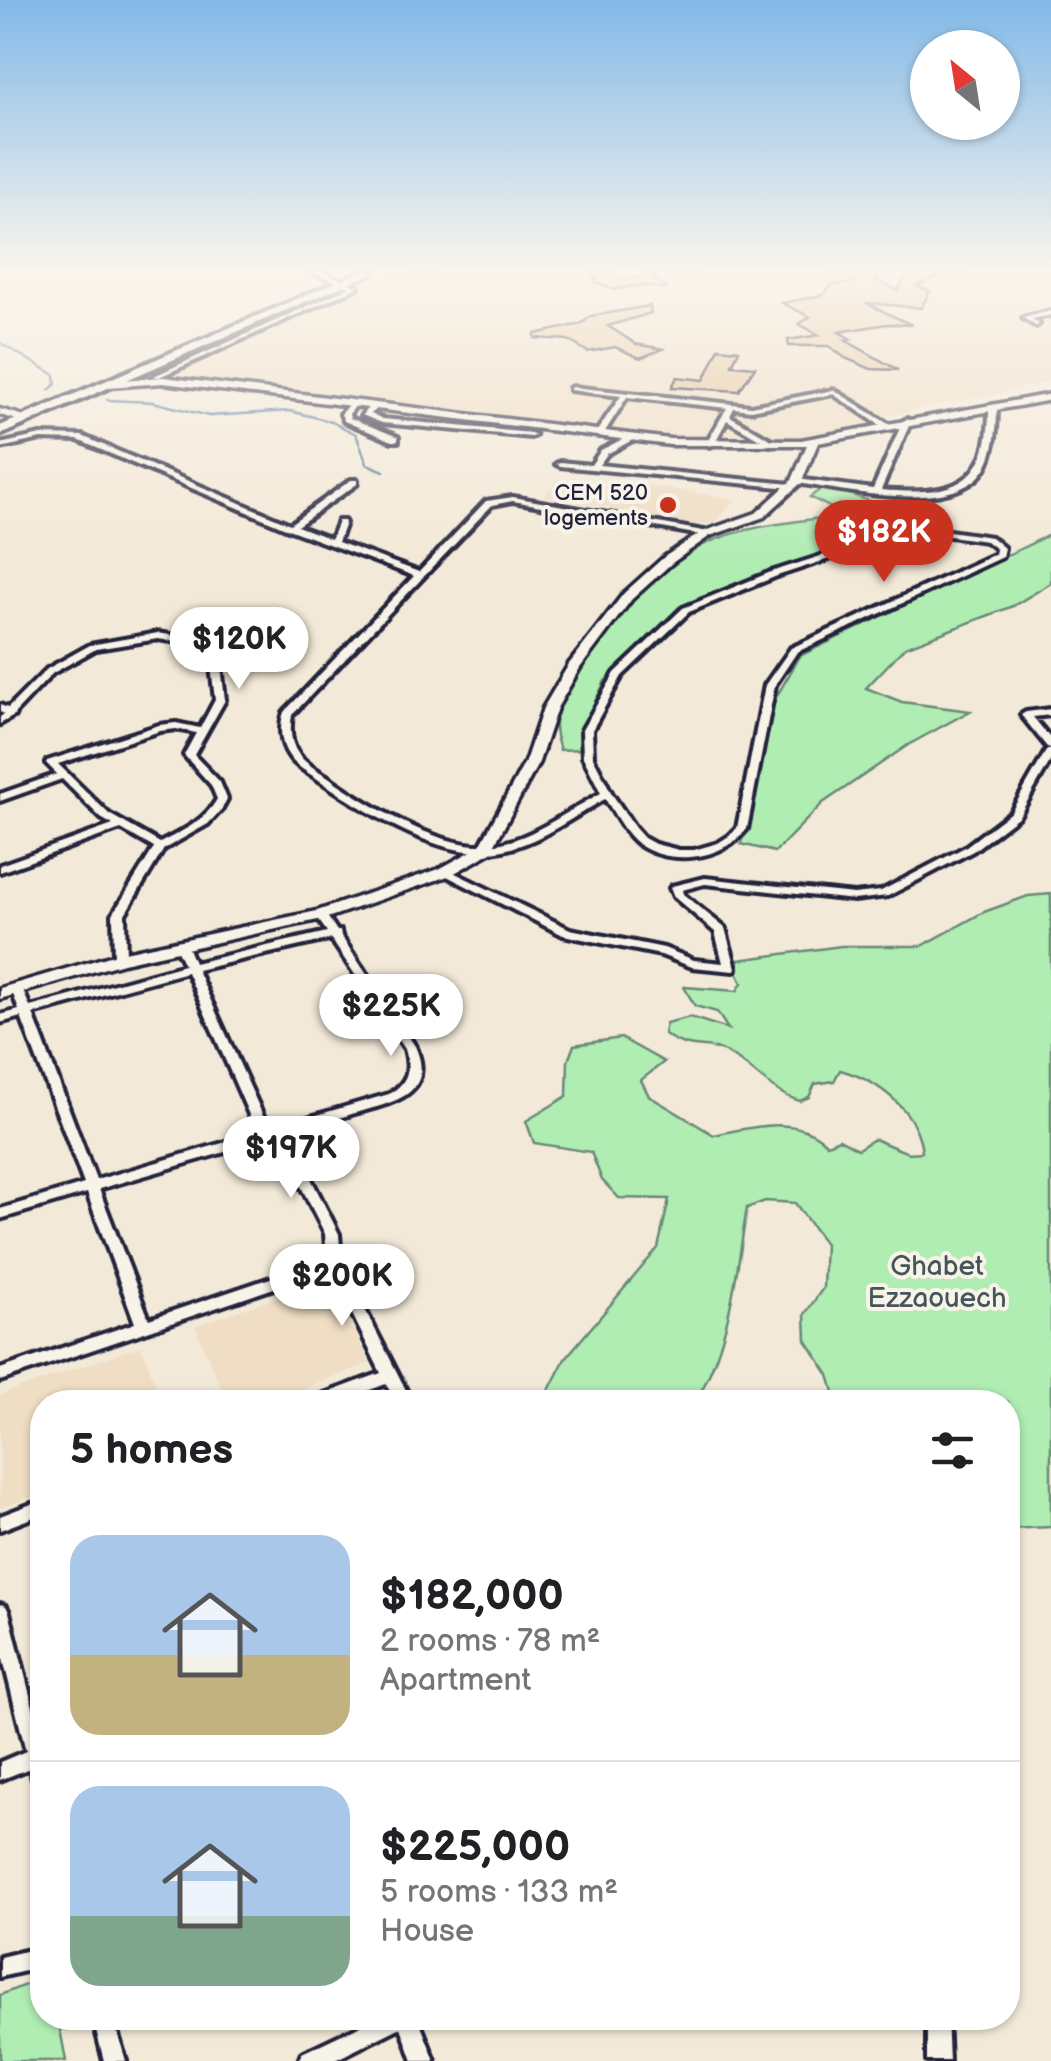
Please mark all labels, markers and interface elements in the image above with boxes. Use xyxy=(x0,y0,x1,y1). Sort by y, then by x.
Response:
north arrow xyxy=(910,30,1020,140)
map controls xyxy=(910,30,1020,140)
place label: CEM 520 logements xyxy=(544,480,648,532)
marker: CEM 520 logements xyxy=(657,494,679,516)
pin: $182K xyxy=(814,500,954,585)
text: $182K xyxy=(837,513,931,552)
pin: $120K xyxy=(169,607,309,692)
text: $120K xyxy=(192,620,286,659)
pin: $225K xyxy=(321,974,461,1059)
text: $225K xyxy=(341,987,441,1026)
pin: $197K xyxy=(221,1116,361,1201)
text: $197K xyxy=(245,1129,337,1168)
pin: $200K xyxy=(272,1244,412,1329)
park label: Ghabet Ezzaouech xyxy=(868,1250,1006,1315)
text: $200K xyxy=(291,1257,393,1296)
icon: filters xyxy=(925,1423,980,1478)
text: 5 homes xyxy=(70,1425,233,1476)
text: $182,000 xyxy=(380,1571,564,1622)
icon: home xyxy=(150,1575,270,1695)
text: 2 rooms · 78 m² xyxy=(380,1622,600,1661)
text: Apartment xyxy=(380,1661,531,1700)
text: $225,000 xyxy=(380,1822,570,1873)
icon: home xyxy=(150,1826,270,1946)
text: 5 rooms · 133 m² xyxy=(380,1873,618,1912)
text: House xyxy=(380,1912,474,1951)

